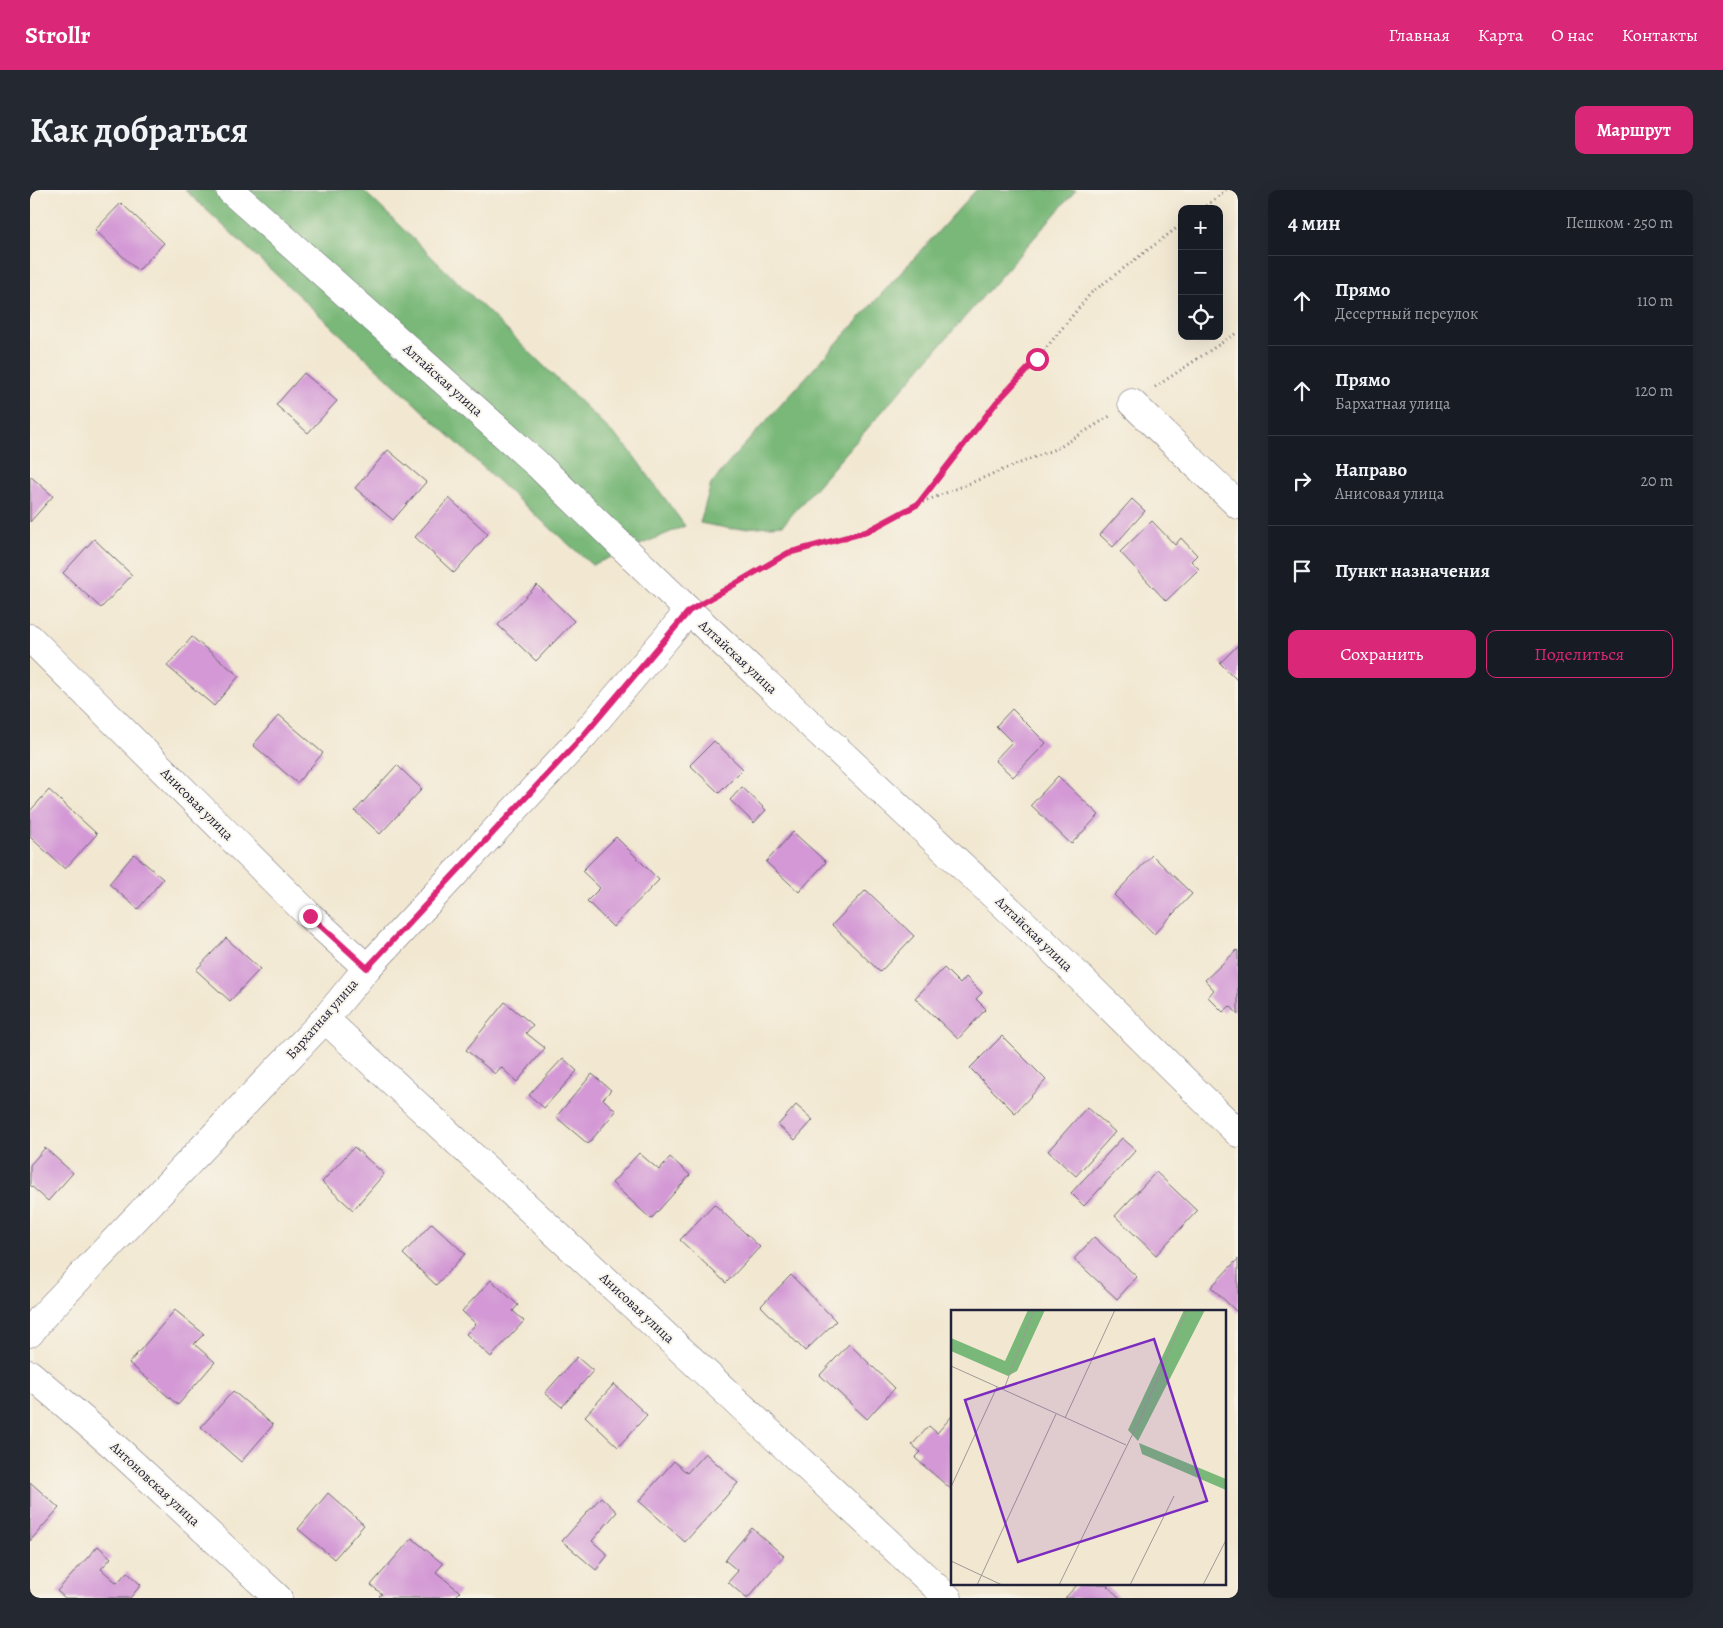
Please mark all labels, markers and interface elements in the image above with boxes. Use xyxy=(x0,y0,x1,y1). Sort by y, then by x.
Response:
text: Strollr xyxy=(25,19,90,51)
text: Главная xyxy=(1389,23,1450,47)
text: Карта xyxy=(1478,23,1523,47)
text: О нас xyxy=(1551,23,1594,47)
text: Контакты xyxy=(1622,23,1698,47)
text: Как добраться xyxy=(30,106,248,154)
button: Маршрут xyxy=(1575,106,1693,154)
map controls xyxy=(1178,205,1223,340)
button: + xyxy=(1178,205,1223,250)
text: 4 мин xyxy=(1288,209,1341,237)
text: Пешком · 250 m xyxy=(1566,212,1673,234)
button: − xyxy=(1178,250,1223,295)
text: Прямо xyxy=(1335,277,1390,303)
icon: ahead xyxy=(1288,287,1316,315)
text: 110 m xyxy=(1637,290,1673,312)
button: locate xyxy=(1178,295,1223,340)
text: Десертный переулок xyxy=(1335,303,1478,325)
street label: Алтайская улица xyxy=(398,339,487,421)
route start xyxy=(1026,348,1049,371)
text: Прямо xyxy=(1335,367,1390,393)
icon: ahead xyxy=(1288,377,1316,405)
text: 120 m xyxy=(1635,380,1673,402)
text: Бархатная улица xyxy=(1335,393,1450,415)
text: Направо xyxy=(1335,457,1407,483)
icon: right xyxy=(1288,467,1316,495)
text: 20 m xyxy=(1640,470,1673,492)
text: Анисовая улица xyxy=(1335,483,1444,505)
icon: arrive xyxy=(1288,557,1316,585)
text: Пункт назначения xyxy=(1335,558,1490,584)
street label: Алтайская улица xyxy=(694,615,782,699)
button: Сохранить xyxy=(1288,630,1476,678)
button: Поделиться xyxy=(1486,630,1673,678)
street label: Анисовая улица xyxy=(156,763,238,845)
street label: Алтайская улица xyxy=(990,891,1077,976)
route end xyxy=(299,905,322,928)
street label: Бархатная улица xyxy=(282,974,363,1063)
street label: Анисовая улица xyxy=(595,1268,679,1348)
inset map xyxy=(951,1310,1226,1586)
street label: Антоновская улица xyxy=(105,1437,204,1531)

